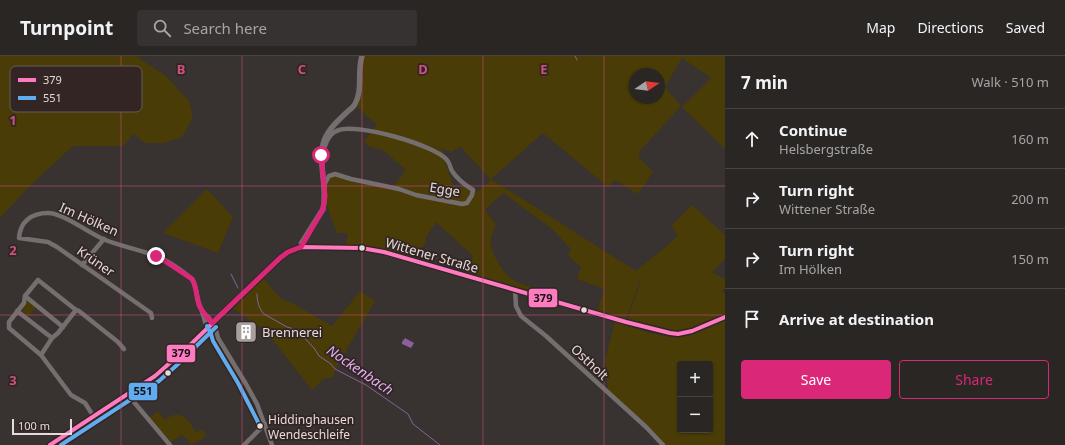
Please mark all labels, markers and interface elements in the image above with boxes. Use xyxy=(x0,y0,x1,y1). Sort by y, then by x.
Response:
search box xyxy=(137,10,417,46)
text: Turnpoint xyxy=(20,15,113,41)
icon: search xyxy=(151,17,173,39)
text: Search here xyxy=(183,18,267,38)
text: Map xyxy=(866,18,895,37)
text: Directions xyxy=(917,18,984,37)
text: Saved xyxy=(1006,18,1045,37)
text: B xyxy=(177,60,185,78)
text: C xyxy=(298,60,306,78)
text: D xyxy=(418,60,428,78)
text: E xyxy=(540,60,548,78)
legend xyxy=(10,66,142,112)
north arrow xyxy=(629,68,665,104)
text: 7 min xyxy=(741,71,788,94)
text: 379 xyxy=(43,72,62,87)
text: Walk · 510 m xyxy=(971,73,1049,91)
text: 551 xyxy=(43,90,62,105)
text: 1 xyxy=(9,111,17,129)
text: Continue xyxy=(779,120,847,140)
icon: ahead xyxy=(741,128,763,150)
text: 160 m xyxy=(1011,130,1049,148)
text: Helsbergstraße xyxy=(779,140,873,158)
route start xyxy=(312,146,330,164)
street label: Egge xyxy=(428,178,462,200)
text: Turn right xyxy=(779,180,854,200)
icon: right xyxy=(741,188,763,210)
text: 200 m xyxy=(1011,190,1049,208)
street label: Im Hölken xyxy=(57,198,121,240)
text: Wittener Straße xyxy=(779,200,875,218)
street label: Wittener Straße xyxy=(383,233,481,277)
text: Turn right xyxy=(779,240,854,260)
text: 2 xyxy=(9,241,17,259)
street label: Krüner xyxy=(74,242,119,281)
unlabelled marker xyxy=(357,243,367,253)
route end xyxy=(147,247,165,265)
icon: right xyxy=(741,248,763,270)
text: 150 m xyxy=(1011,250,1049,268)
text: Im Hölken xyxy=(779,260,842,278)
line badge: 379 xyxy=(528,288,558,308)
text: 379 xyxy=(534,290,552,305)
unlabelled marker xyxy=(579,305,589,315)
icon: arrive xyxy=(741,308,763,330)
text: Arrive at destination xyxy=(779,309,934,329)
building icon: Brennerei xyxy=(233,319,259,345)
place label: Brennerei xyxy=(262,323,322,341)
water label: Nockenbach xyxy=(323,340,397,399)
street label: Ostholt xyxy=(567,340,613,384)
line badge: 379 xyxy=(166,344,196,363)
text: 379 xyxy=(172,345,190,360)
button: Save xyxy=(741,360,891,399)
button: Share xyxy=(899,360,1049,399)
map controls xyxy=(677,361,713,433)
button: + xyxy=(677,361,713,397)
unlabelled marker xyxy=(163,368,173,378)
text: 3 xyxy=(9,371,17,389)
line badge: 551 xyxy=(128,382,158,401)
text: 551 xyxy=(134,383,152,398)
button: − xyxy=(677,397,713,433)
place label: Hiddinghausen Wendeschleife xyxy=(268,411,354,443)
scale bar xyxy=(12,417,72,436)
text: 100 m xyxy=(18,418,50,433)
marker: Hiddinghausen Wendeschleife xyxy=(255,421,265,431)

